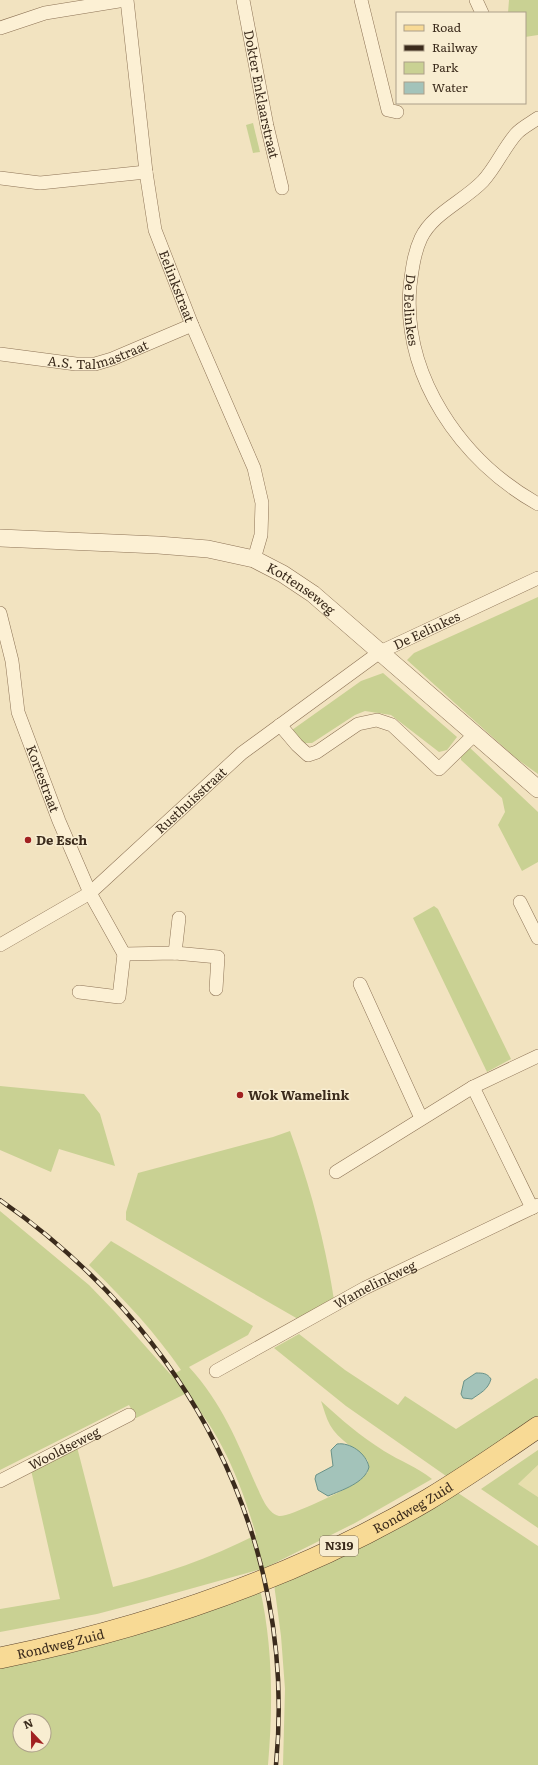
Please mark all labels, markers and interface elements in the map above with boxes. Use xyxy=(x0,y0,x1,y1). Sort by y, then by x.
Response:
legend xyxy=(396,12,526,104)
text: Road xyxy=(432,18,462,36)
street label: Dokter Enklaarstraat xyxy=(240,28,285,161)
text: Railway xyxy=(432,38,478,56)
text: Park xyxy=(432,58,459,76)
text: Water xyxy=(432,78,468,96)
street label: Eelinkstraat xyxy=(155,247,200,325)
street label: De Eelinkes xyxy=(400,273,424,347)
street label: A.S. Talmastraat xyxy=(46,334,152,373)
street label: Kottenseweg xyxy=(264,557,340,619)
street label: De Eelinkes xyxy=(390,606,463,654)
street label: Kortestraat xyxy=(22,742,65,816)
street label: Rusthuisstraat xyxy=(151,762,231,837)
place label: De Esch xyxy=(36,830,87,849)
marker: De Esch xyxy=(23,835,33,845)
place label: Wok Wamelink xyxy=(248,1085,350,1104)
marker: Wok Wamelink xyxy=(235,1090,245,1100)
street label: Wamelinkweg xyxy=(330,1255,420,1313)
street label: Wooldseweg xyxy=(25,1421,103,1474)
street label: Rondweg Zuid xyxy=(369,1477,456,1538)
road number: N319 xyxy=(320,1536,358,1556)
street label: Rondweg Zuid xyxy=(15,1624,106,1663)
north arrow xyxy=(12,1713,52,1753)
text: N xyxy=(21,1714,35,1732)

